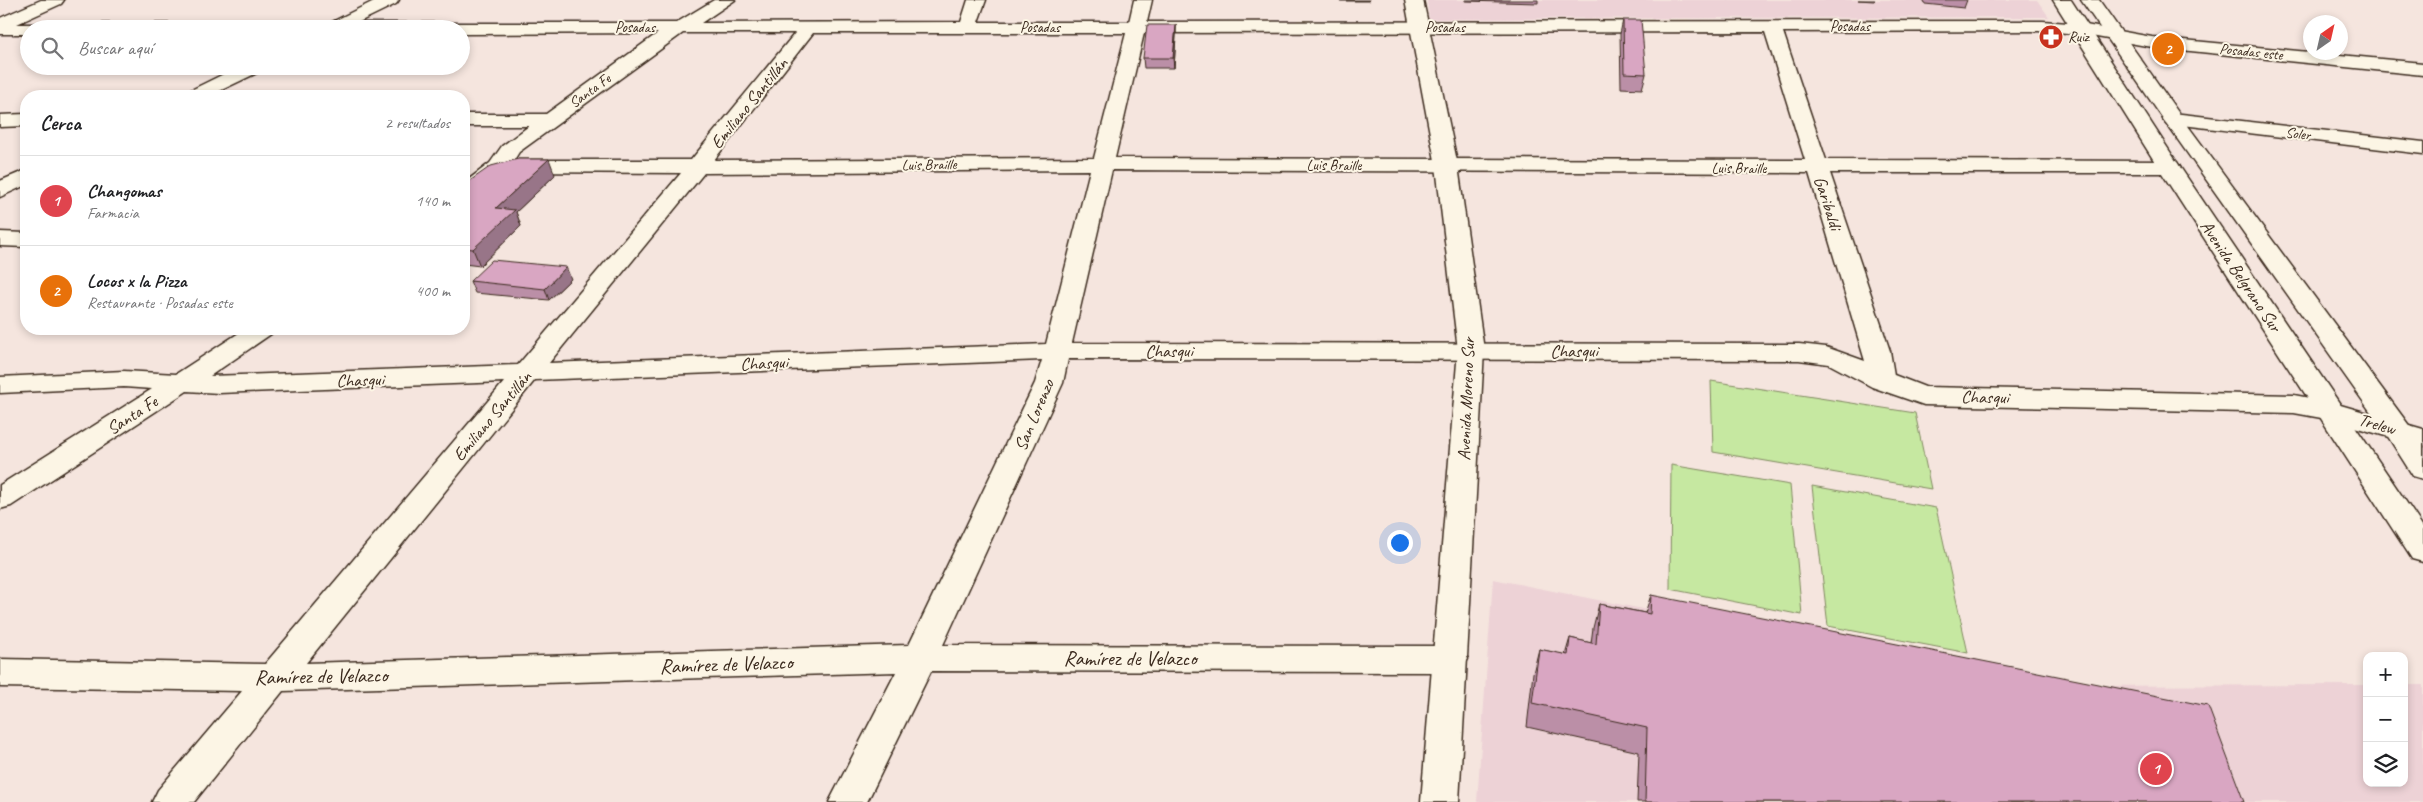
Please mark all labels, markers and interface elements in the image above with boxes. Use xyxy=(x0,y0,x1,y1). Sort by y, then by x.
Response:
north arrow xyxy=(2303,15,2348,60)
street label: Posadas xyxy=(1830,17,1872,36)
street label: Posadas xyxy=(615,18,657,37)
street label: Posadas xyxy=(1020,18,1062,37)
street label: Posadas xyxy=(1425,18,1467,37)
search box xyxy=(20,20,470,75)
pharmacy icon: Ruiz xyxy=(2038,24,2064,50)
place label: Ruiz xyxy=(2068,28,2091,47)
pin: 2 xyxy=(2152,30,2184,68)
icon: search xyxy=(38,34,66,62)
text: Buscar aquí xyxy=(78,36,152,60)
street label: Posadas este xyxy=(2218,39,2285,65)
street label: Emiliano Santillán xyxy=(706,52,793,153)
street label: Santa Fe xyxy=(565,69,615,112)
text: Cerca xyxy=(40,110,81,136)
text: 2 resultados xyxy=(385,113,450,133)
street label: Soler xyxy=(2284,123,2313,145)
street label: Luis Braille xyxy=(901,155,958,175)
street label: Luis Braille xyxy=(1307,156,1363,175)
street label: Luis Braille xyxy=(1712,159,1768,178)
street label: Garibaldi xyxy=(1809,173,1848,235)
text: Changomas xyxy=(87,179,161,203)
text: 1 xyxy=(52,191,60,211)
text: 140 m xyxy=(416,191,450,211)
text: Farmacia xyxy=(87,203,139,223)
street label: Avenida Belgrano Sur xyxy=(2196,216,2287,337)
text: Locos x la Pizza xyxy=(87,269,187,293)
text: 2 xyxy=(52,281,60,301)
text: 400 m xyxy=(416,281,450,301)
text: Restaurante · Posadas este xyxy=(87,293,233,313)
street label: Avenida Moreno Sur xyxy=(1453,336,1479,461)
street label: Chasqui xyxy=(1145,340,1195,362)
street label: Chasqui xyxy=(1550,340,1600,362)
street label: Chasqui xyxy=(740,351,791,375)
street label: Emiliano Santillán xyxy=(448,366,537,466)
street label: Chasqui xyxy=(336,368,387,392)
street label: San Lorenzo xyxy=(1009,375,1059,454)
street label: Chasqui xyxy=(1961,386,2012,408)
street label: Santa Fe xyxy=(102,390,163,440)
street label: Trelew xyxy=(2356,408,2400,440)
your location xyxy=(1387,530,1413,556)
street label: Ramírez de Velazco xyxy=(1063,645,1199,671)
street label: Ramírez de Velazco xyxy=(659,649,796,679)
map controls xyxy=(2363,652,2408,787)
button: + xyxy=(2363,652,2408,697)
street label: Ramírez de Velazco xyxy=(254,662,390,690)
button: − xyxy=(2363,697,2408,742)
button: layers xyxy=(2363,742,2408,787)
pin: 1 xyxy=(2140,750,2172,788)

